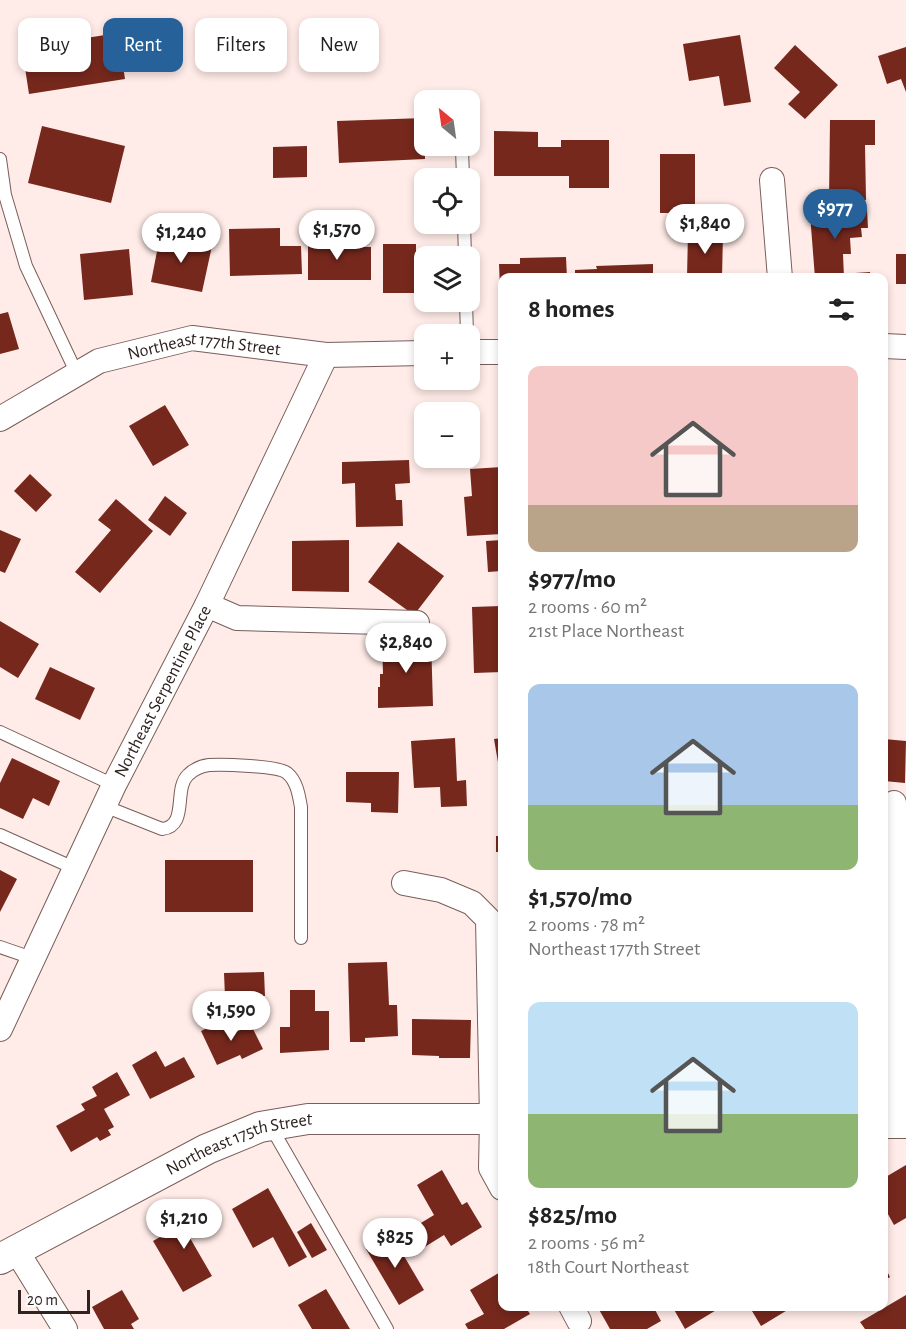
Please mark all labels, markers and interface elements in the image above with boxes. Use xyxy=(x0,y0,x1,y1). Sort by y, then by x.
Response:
chip: Buy xyxy=(18,18,91,72)
chip: Rent xyxy=(103,18,183,72)
chip: Filters xyxy=(195,18,287,72)
chip: New xyxy=(299,18,379,72)
north arrow xyxy=(414,90,480,156)
map controls xyxy=(414,90,480,468)
button: locate xyxy=(414,168,480,234)
pin: $977 xyxy=(799,189,871,240)
text: $977 xyxy=(817,198,853,218)
pin: $1,840 xyxy=(656,204,754,255)
pin: $1,570 xyxy=(288,210,386,261)
pin: $1,240 xyxy=(132,213,230,264)
text: $1,840 xyxy=(679,213,731,233)
text: $1,570 xyxy=(313,219,361,239)
text: $1,240 xyxy=(156,222,206,242)
button: layers xyxy=(414,246,480,312)
icon: filters xyxy=(825,293,858,326)
text: 8 homes xyxy=(528,296,615,322)
button: + xyxy=(414,324,480,390)
street label: Northeast 177th Street xyxy=(126,330,282,364)
button: − xyxy=(414,402,480,468)
icon: home xyxy=(639,405,747,513)
text: $977/mo xyxy=(528,566,616,592)
text: 2 rooms · 60 m² xyxy=(528,597,647,617)
street label: Northeast Serpentine Place xyxy=(112,603,215,780)
text: 21st Place Northeast xyxy=(528,621,684,641)
pin: $2,840 xyxy=(357,623,455,674)
text: $2,840 xyxy=(379,632,433,652)
icon: home xyxy=(639,723,747,831)
text: $1,570/mo xyxy=(528,884,632,910)
text: 2 rooms · 78 m² xyxy=(528,915,645,935)
text: Northeast 177th Street xyxy=(528,939,700,959)
pin: $1,590 xyxy=(182,991,280,1042)
text: $1,590 xyxy=(206,1000,256,1020)
icon: home xyxy=(639,1041,747,1149)
street label: Northeast 175th Street xyxy=(163,1111,312,1179)
pin: $1,210 xyxy=(135,1199,233,1250)
text: $825/mo xyxy=(528,1202,617,1228)
text: $1,210 xyxy=(160,1208,208,1228)
pin: $825 xyxy=(359,1218,431,1269)
text: $825 xyxy=(377,1227,413,1247)
text: 2 rooms · 56 m² xyxy=(528,1233,645,1253)
text: 18th Court Northeast xyxy=(528,1257,689,1277)
scale bar xyxy=(18,1287,90,1314)
text: 20 m xyxy=(27,1292,58,1308)

